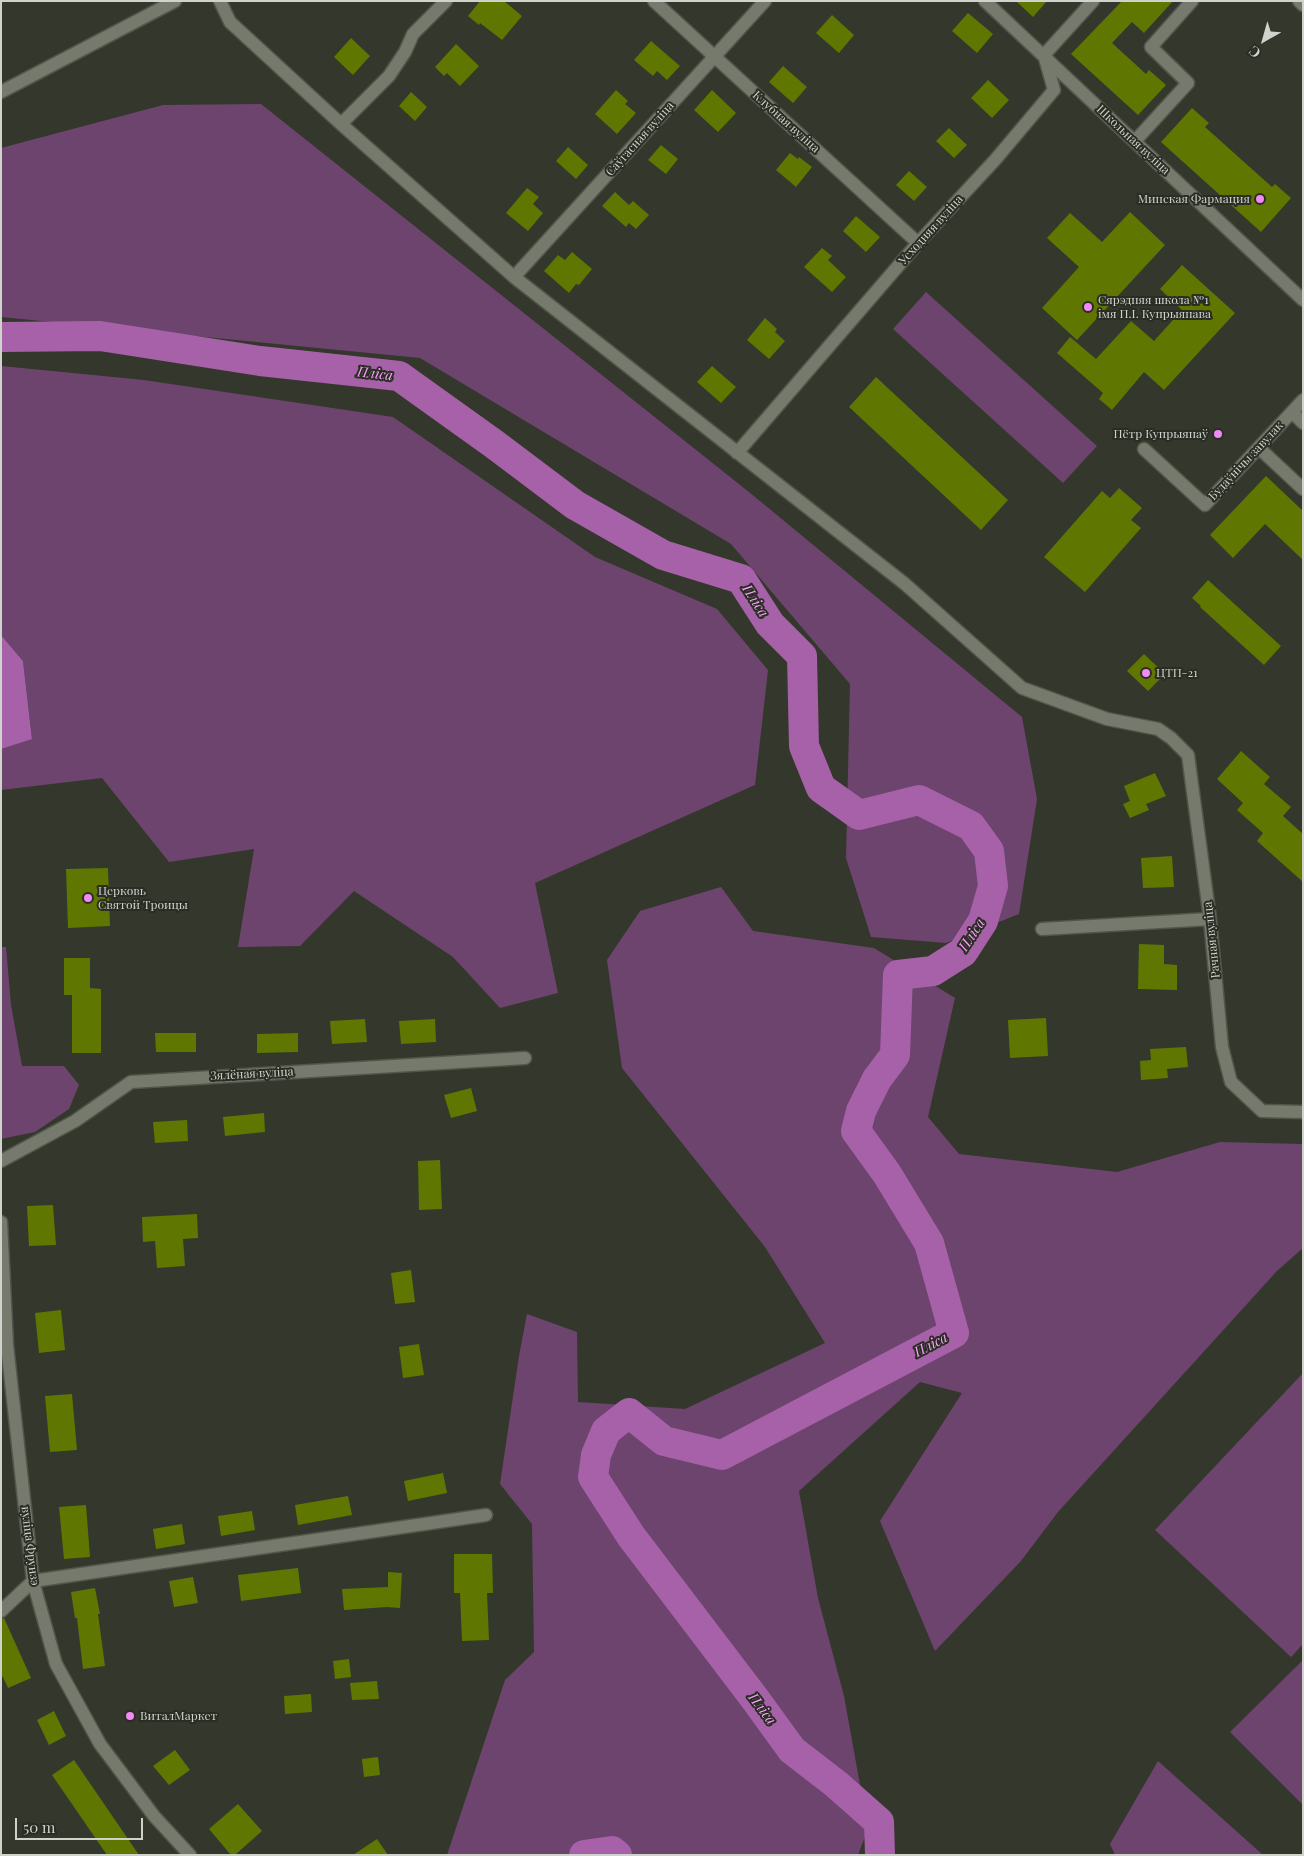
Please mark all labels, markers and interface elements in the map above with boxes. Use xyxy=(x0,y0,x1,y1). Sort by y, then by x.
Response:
north arrow xyxy=(1239,15,1289,65)
text: С xyxy=(1245,42,1264,63)
street label: Клубная вуліца xyxy=(750,88,822,156)
street label: Саўгасная вуліца xyxy=(603,99,677,179)
street label: Школьная вуліца xyxy=(1093,102,1173,178)
street label: Усходняя вуліца xyxy=(896,192,966,268)
place label: Минская Фармация xyxy=(1138,192,1250,206)
marker: Минская Фармация xyxy=(1254,193,1266,205)
place label: Сярэдняя школа №1 імя П.І. Купрыянава xyxy=(1098,293,1211,321)
marker: Сярэдняя школа №1 імя П.І. Купрыянава xyxy=(1082,301,1094,313)
water label: Пліса xyxy=(356,363,394,385)
street label: Будаўнічы завулак xyxy=(1206,419,1286,503)
place label: Пётр Купрыянаў xyxy=(1114,427,1208,441)
marker: Пётр Купрыянаў xyxy=(1212,428,1224,440)
water label: Пліса xyxy=(738,581,772,621)
place label: ЦТП-21 xyxy=(1156,666,1198,680)
marker: ЦТП-21 xyxy=(1140,667,1152,679)
place label: Церковь Святой Троицы xyxy=(98,884,188,912)
marker: Церковь Святой Троицы xyxy=(82,892,94,904)
street label: Рачная вуліца xyxy=(1201,901,1223,979)
water label: Пліса xyxy=(955,915,989,955)
street label: Зялёная вуліца xyxy=(210,1065,294,1083)
water label: Пліса xyxy=(911,1329,951,1361)
street label: вуліца Фрунзэ xyxy=(18,1506,42,1586)
water label: Пліса xyxy=(745,1690,779,1728)
place label: ВиталМаркет xyxy=(140,1709,217,1723)
marker: ВиталМаркет xyxy=(124,1710,136,1722)
scale bar xyxy=(18,1808,145,1840)
text: 50 m xyxy=(23,1817,55,1837)

